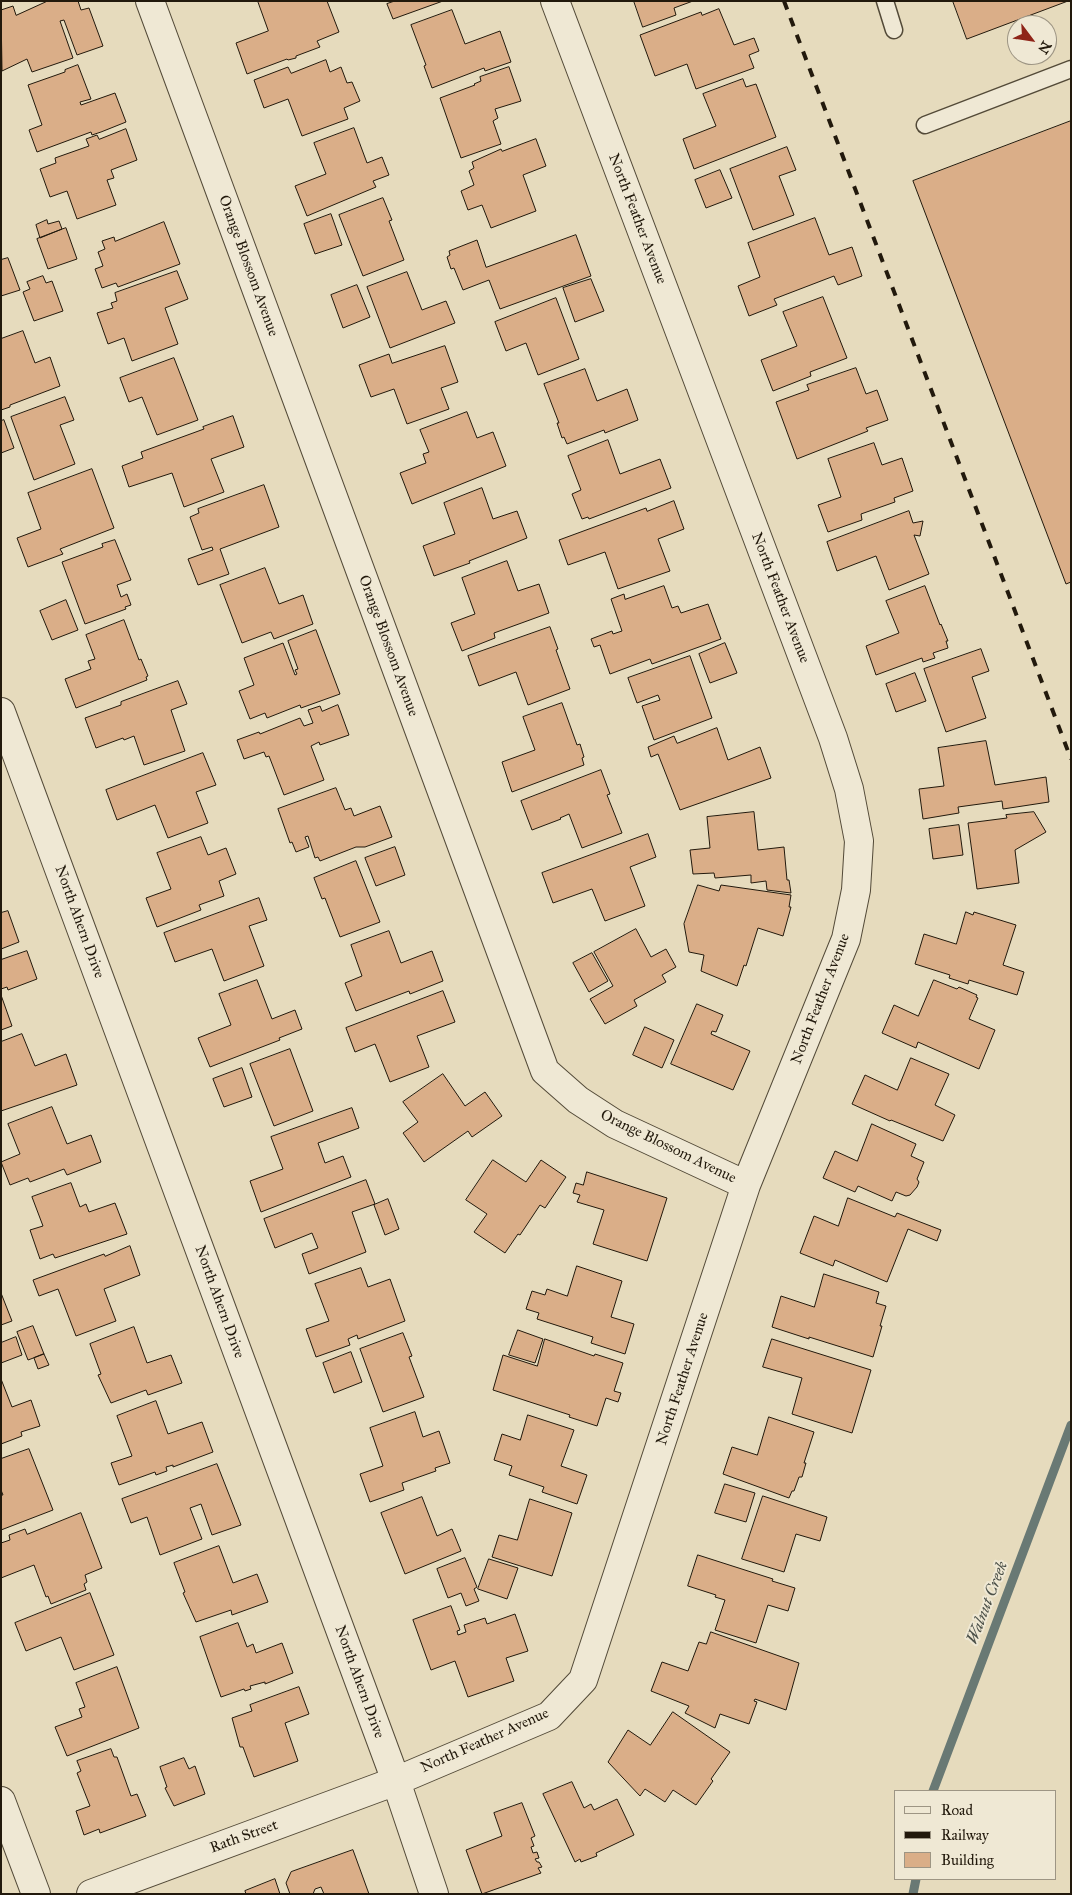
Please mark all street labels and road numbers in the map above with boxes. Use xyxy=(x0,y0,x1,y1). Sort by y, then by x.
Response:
street label: North Feather Avenue xyxy=(604,151,670,287)
street label: Orange Blossom Avenue xyxy=(214,193,282,339)
street label: North Feather Avenue xyxy=(747,530,813,666)
street label: Orange Blossom Avenue xyxy=(354,573,422,719)
street label: North Ahern Drive xyxy=(50,863,108,981)
street label: North Feather Avenue xyxy=(788,931,854,1067)
street label: Orange Blossom Avenue xyxy=(597,1106,739,1188)
street label: North Ahern Drive xyxy=(190,1243,248,1361)
street label: North Feather Avenue xyxy=(653,1310,713,1448)
street label: North Ahern Drive xyxy=(330,1623,388,1741)
street label: North Feather Avenue xyxy=(418,1705,552,1777)
street label: Rath Street xyxy=(208,1816,280,1858)

